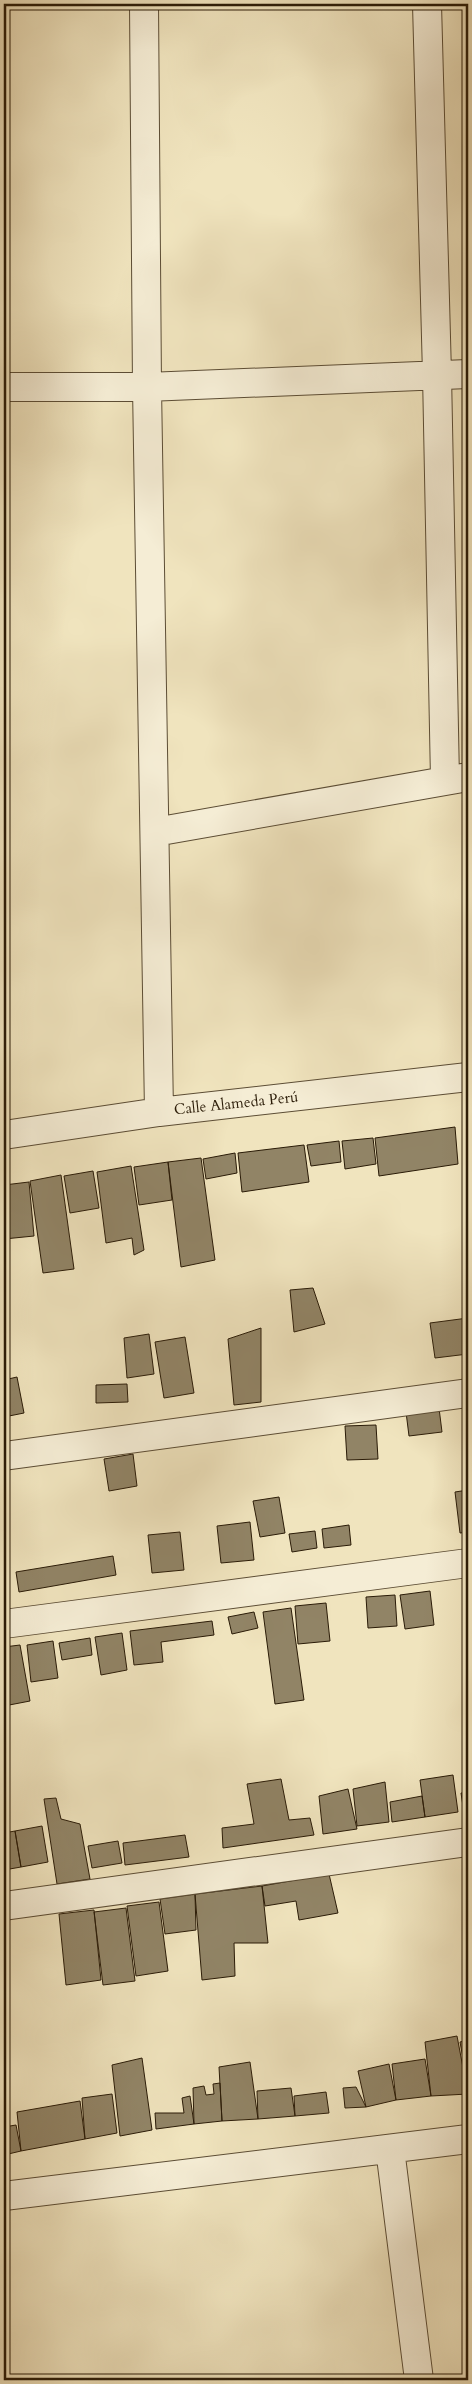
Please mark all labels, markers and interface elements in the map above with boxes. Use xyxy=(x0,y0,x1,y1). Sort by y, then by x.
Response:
street label: Calle Alameda Perú xyxy=(173,1087,299,1119)

